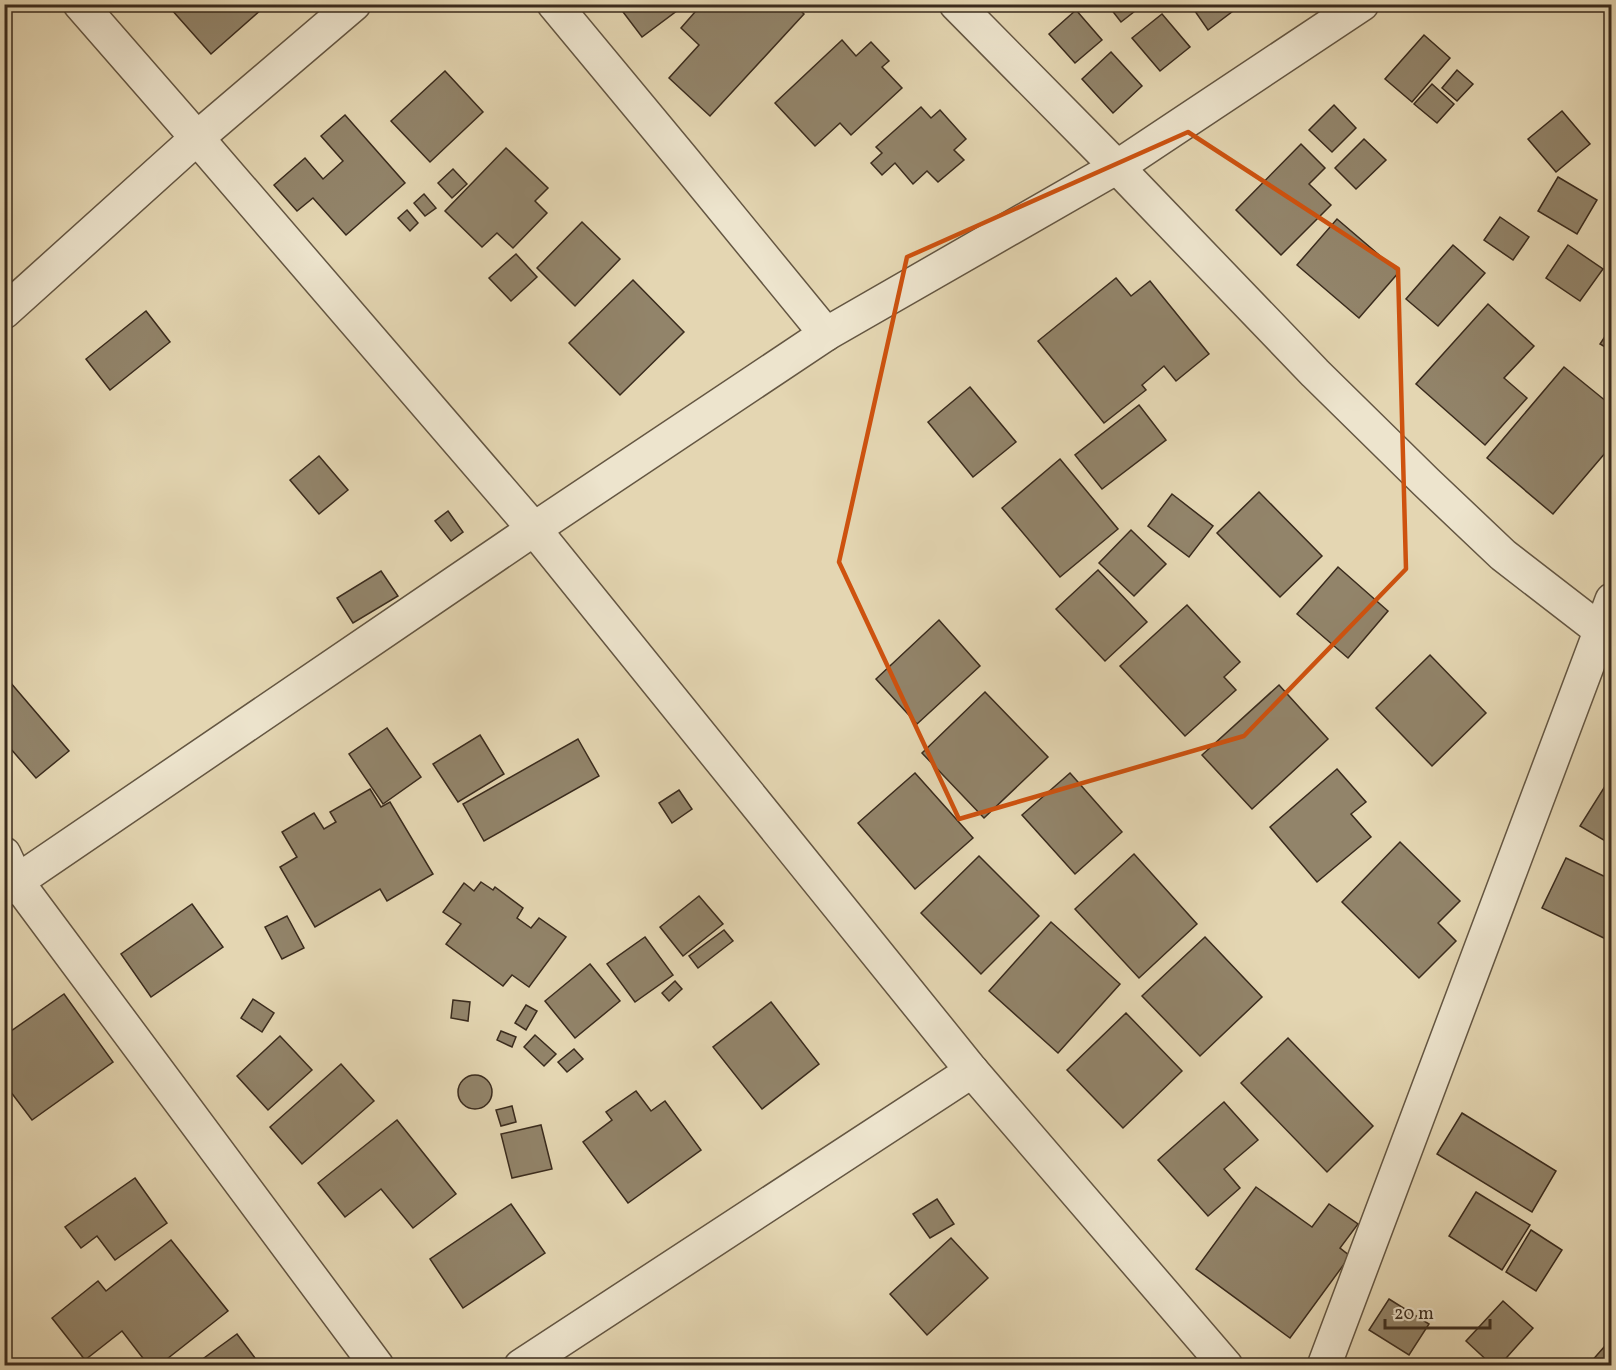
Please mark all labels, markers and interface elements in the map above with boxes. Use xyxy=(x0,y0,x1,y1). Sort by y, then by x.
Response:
scale bar xyxy=(1385,1292,1490,1330)
text: 20 m xyxy=(1394,1302,1434,1327)

